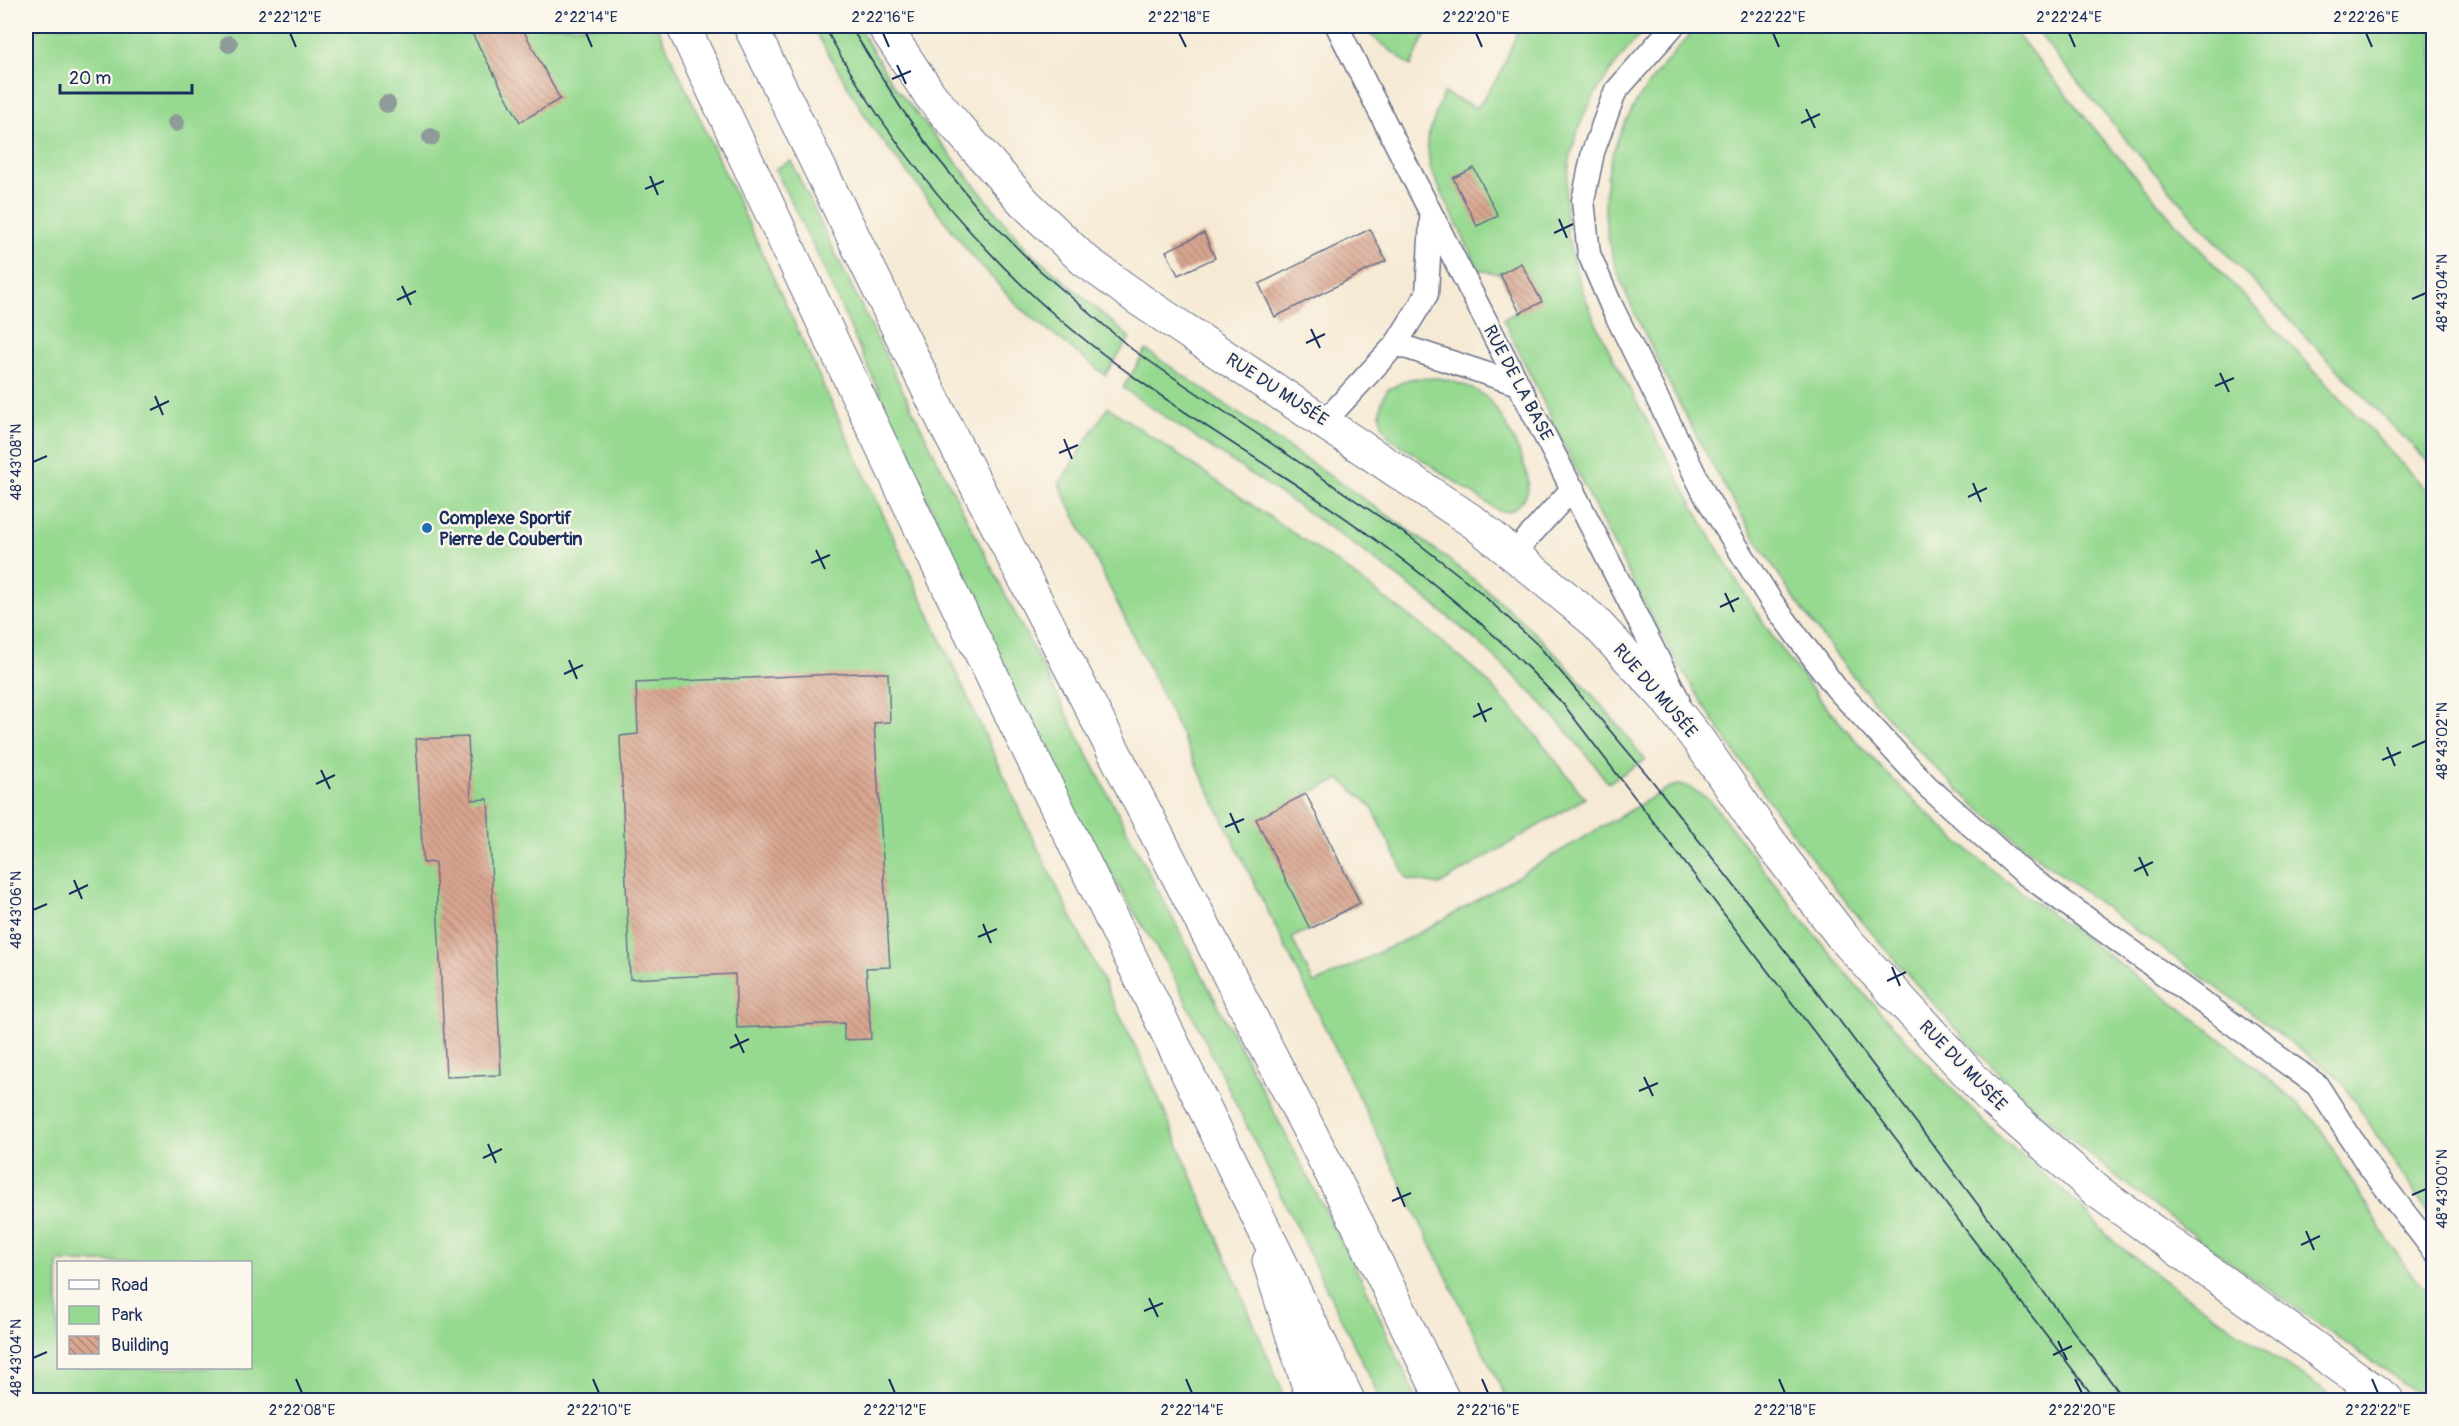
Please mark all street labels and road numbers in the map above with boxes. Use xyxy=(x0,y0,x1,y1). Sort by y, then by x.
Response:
street label: RUE DE LA BASE xyxy=(1478,321,1558,445)
street label: RUE DU MUSÉE xyxy=(1221,348,1333,432)
street label: RUE DU MUSÉE xyxy=(1608,639,1702,743)
street label: RUE DU MUSÉE xyxy=(1914,1016,2012,1116)

